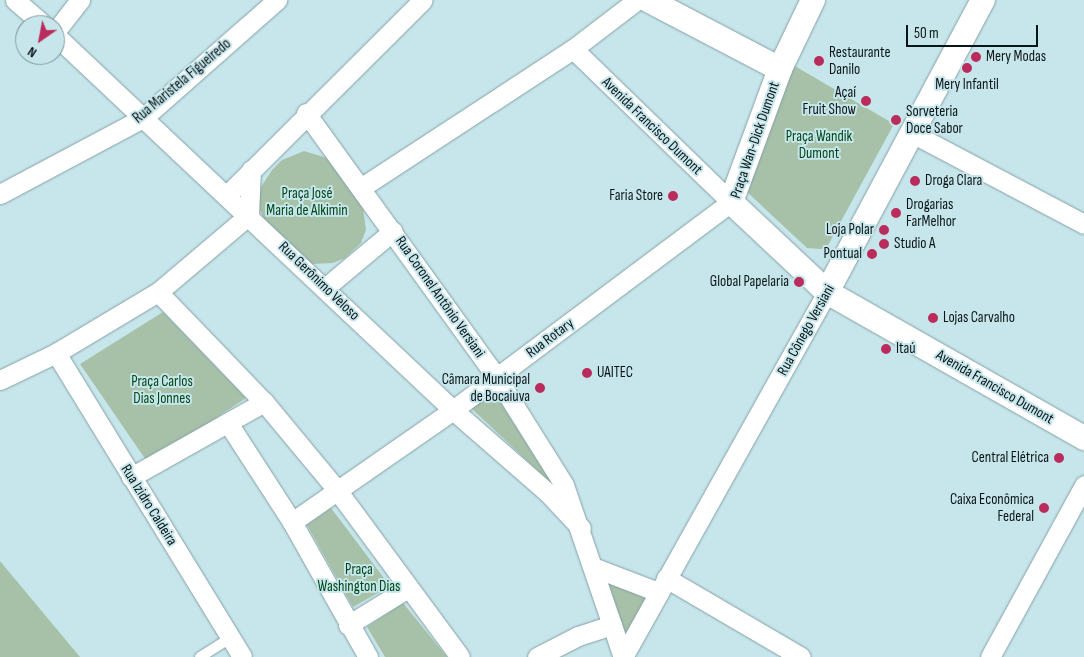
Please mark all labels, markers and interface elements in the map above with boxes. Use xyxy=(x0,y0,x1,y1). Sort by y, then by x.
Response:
north arrow xyxy=(15,15,65,65)
scale bar xyxy=(909,15,1042,47)
text: 50 m xyxy=(914,24,939,43)
street label: Rua Maristela Figueiredo xyxy=(129,35,235,127)
text: N xyxy=(24,43,40,61)
place label: Restaurante Danilo xyxy=(829,43,891,78)
place label: Mery Modas xyxy=(986,48,1046,66)
marker: Mery Modas xyxy=(970,51,982,63)
marker: Restaurante Danilo xyxy=(813,55,825,67)
marker: Mery Infantil xyxy=(961,62,973,74)
street label: Avenida Francisco Dumont xyxy=(598,73,706,179)
place label: Mery Infantil xyxy=(935,76,999,94)
street label: Praça Wan-Dick Dumont xyxy=(727,79,783,201)
place label: Açaí Fruit Show xyxy=(803,83,856,118)
marker: Açaí Fruit Show xyxy=(860,95,872,107)
place label: Sorveteria Doce Sabor xyxy=(906,102,963,137)
marker: Sorveteria Doce Sabor xyxy=(890,114,902,126)
park label: Praça Wandik Dumont xyxy=(786,127,852,162)
place label: Droga Clara xyxy=(925,172,982,190)
marker: Droga Clara xyxy=(909,175,921,187)
park label: Praça José Maria de Alkimin xyxy=(266,184,348,219)
place label: Faria Store xyxy=(609,187,663,205)
marker: Faria Store xyxy=(667,190,679,202)
place label: Drogarias FarMelhor xyxy=(906,195,956,230)
marker: Drogarias FarMelhor xyxy=(890,207,902,219)
place label: Loja Polar xyxy=(826,221,874,239)
marker: Loja Polar xyxy=(878,224,890,236)
street label: Rua Coronel Antônio Versiani xyxy=(391,233,489,361)
place label: Studio A xyxy=(894,235,935,253)
street label: Rua Gerônimo Veloso xyxy=(275,238,363,324)
marker: Studio A xyxy=(878,238,890,250)
place label: Pontual xyxy=(824,245,862,263)
marker: Pontual xyxy=(866,248,878,260)
place label: Global Papelaria xyxy=(710,273,789,291)
marker: Global Papelaria xyxy=(793,276,805,288)
street label: Rua Cônego Versiani xyxy=(774,281,838,379)
place label: Lojas Carvalho xyxy=(943,309,1015,327)
marker: Lojas Carvalho xyxy=(927,312,939,324)
street label: Rua Rotary xyxy=(523,314,577,362)
place label: Itaú xyxy=(896,340,916,358)
marker: Itaú xyxy=(880,343,892,355)
street label: Avenida Francisco Dumont xyxy=(933,346,1057,428)
place label: UAITEC xyxy=(597,364,633,382)
marker: UAITEC xyxy=(581,367,593,379)
place label: Câmara Municipal de Bocaiuva xyxy=(442,370,530,405)
park label: Praça Carlos Dias Jonnes xyxy=(131,372,193,407)
marker: Câmara Municipal de Bocaiuva xyxy=(534,382,546,394)
place label: Central Elétrica xyxy=(972,449,1049,467)
marker: Central Elétrica xyxy=(1053,452,1065,464)
street label: Rua Izidro Caldeira xyxy=(117,461,181,549)
place label: Caixa Econômica Federal xyxy=(950,490,1034,525)
marker: Caixa Econômica Federal xyxy=(1038,502,1050,514)
park label: Praça Washington Dias xyxy=(318,560,400,595)

